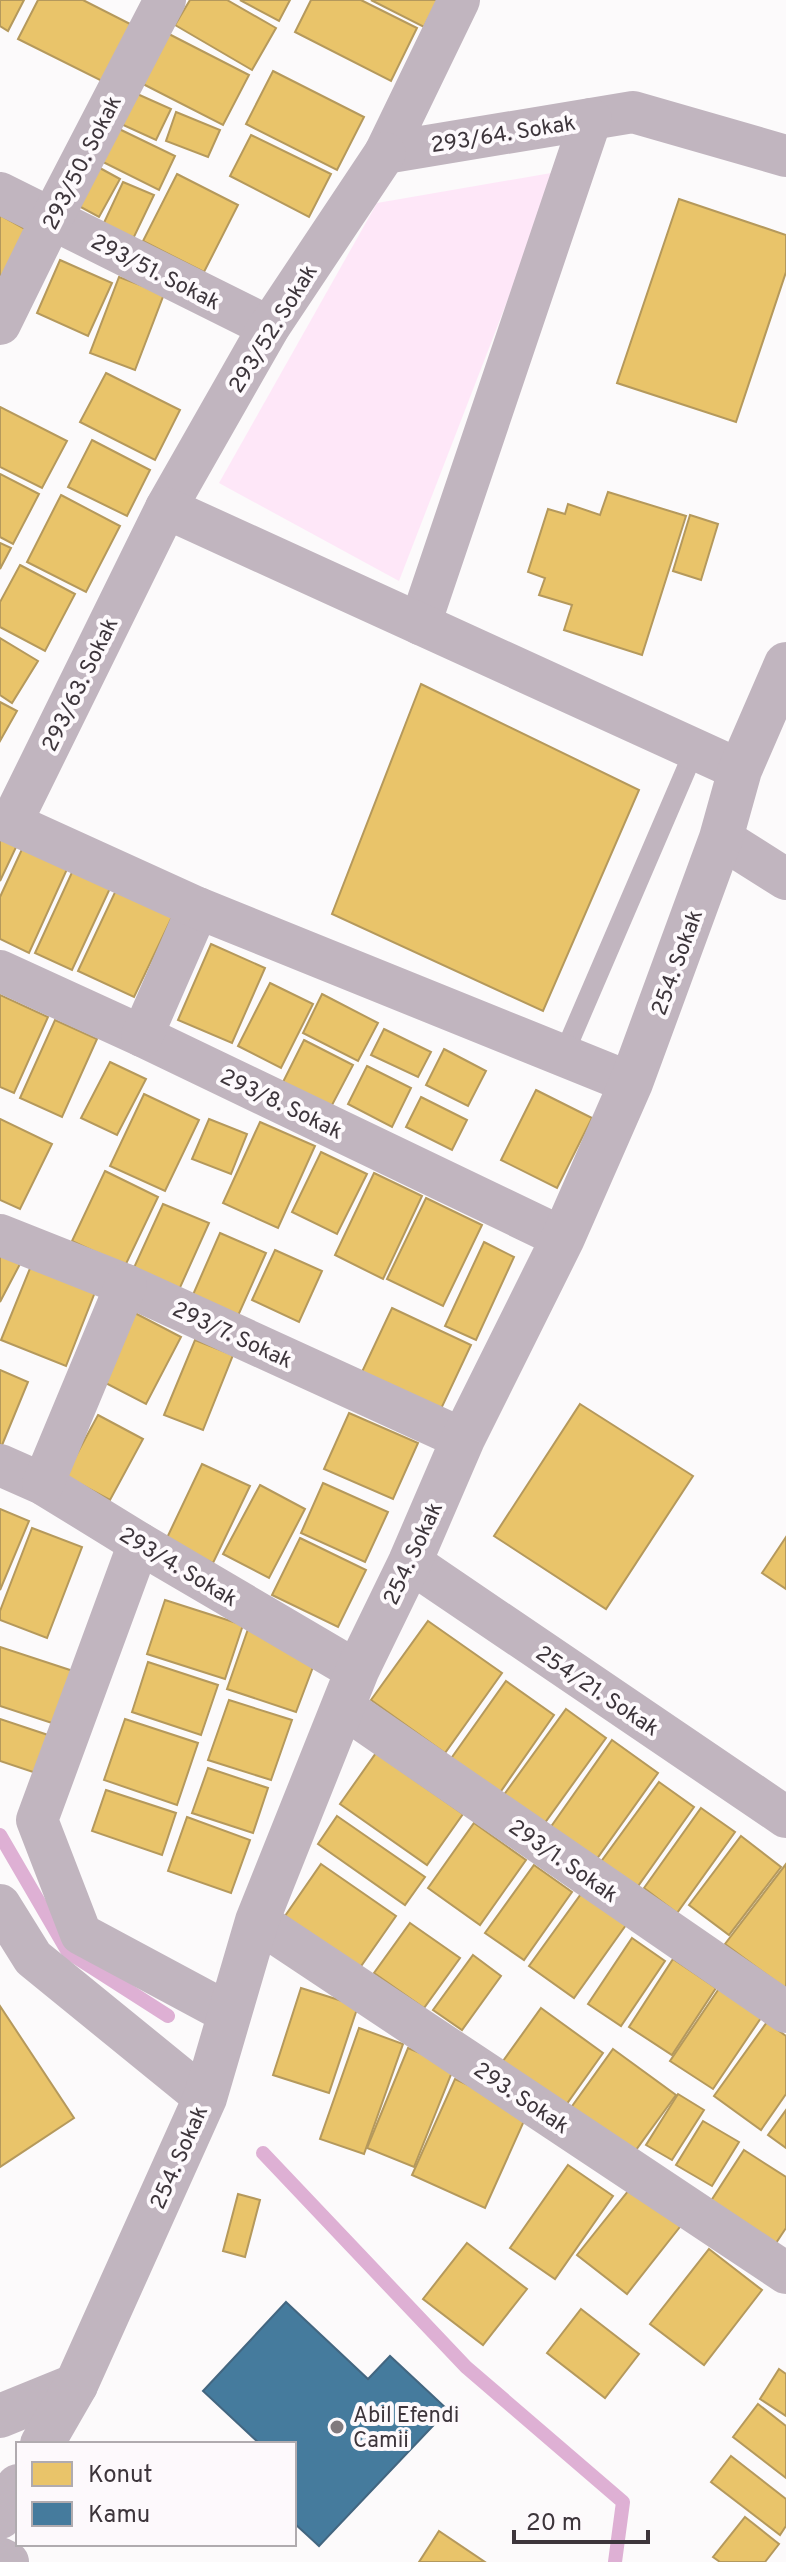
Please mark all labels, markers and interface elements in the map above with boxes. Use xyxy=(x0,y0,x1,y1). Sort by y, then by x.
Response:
street label: 293/50. Sokak xyxy=(38,91,129,235)
street label: 293/64. Sokak xyxy=(429,111,578,160)
street label: 293/51. Sokak xyxy=(86,229,224,317)
street label: 293/52. Sokak xyxy=(224,260,324,399)
street label: 293/63. Sokak xyxy=(37,614,125,757)
street label: 254. Sokak xyxy=(647,906,710,1020)
street label: 293/8. Sokak xyxy=(215,1064,347,1147)
street label: 293/7. Sokak xyxy=(168,1297,296,1376)
street label: 254. Sokak xyxy=(379,1498,450,1610)
street label: 293/4. Sokak xyxy=(114,1522,242,1614)
street label: 254/21. Sokak xyxy=(530,1641,663,1743)
street label: 293/1. Sokak xyxy=(503,1814,623,1910)
street label: 293. Sokak xyxy=(468,2057,573,2141)
street label: 254. Sokak xyxy=(145,2102,215,2214)
place label: Abil Efendi Camii xyxy=(353,2403,459,2455)
marker: Abil Efendi Camii xyxy=(328,2418,346,2436)
legend xyxy=(16,2442,296,2546)
text: Konut xyxy=(88,2461,153,2491)
scale bar xyxy=(514,2494,648,2544)
text: Kamu xyxy=(88,2501,150,2531)
text: 20 m xyxy=(526,2509,582,2539)

